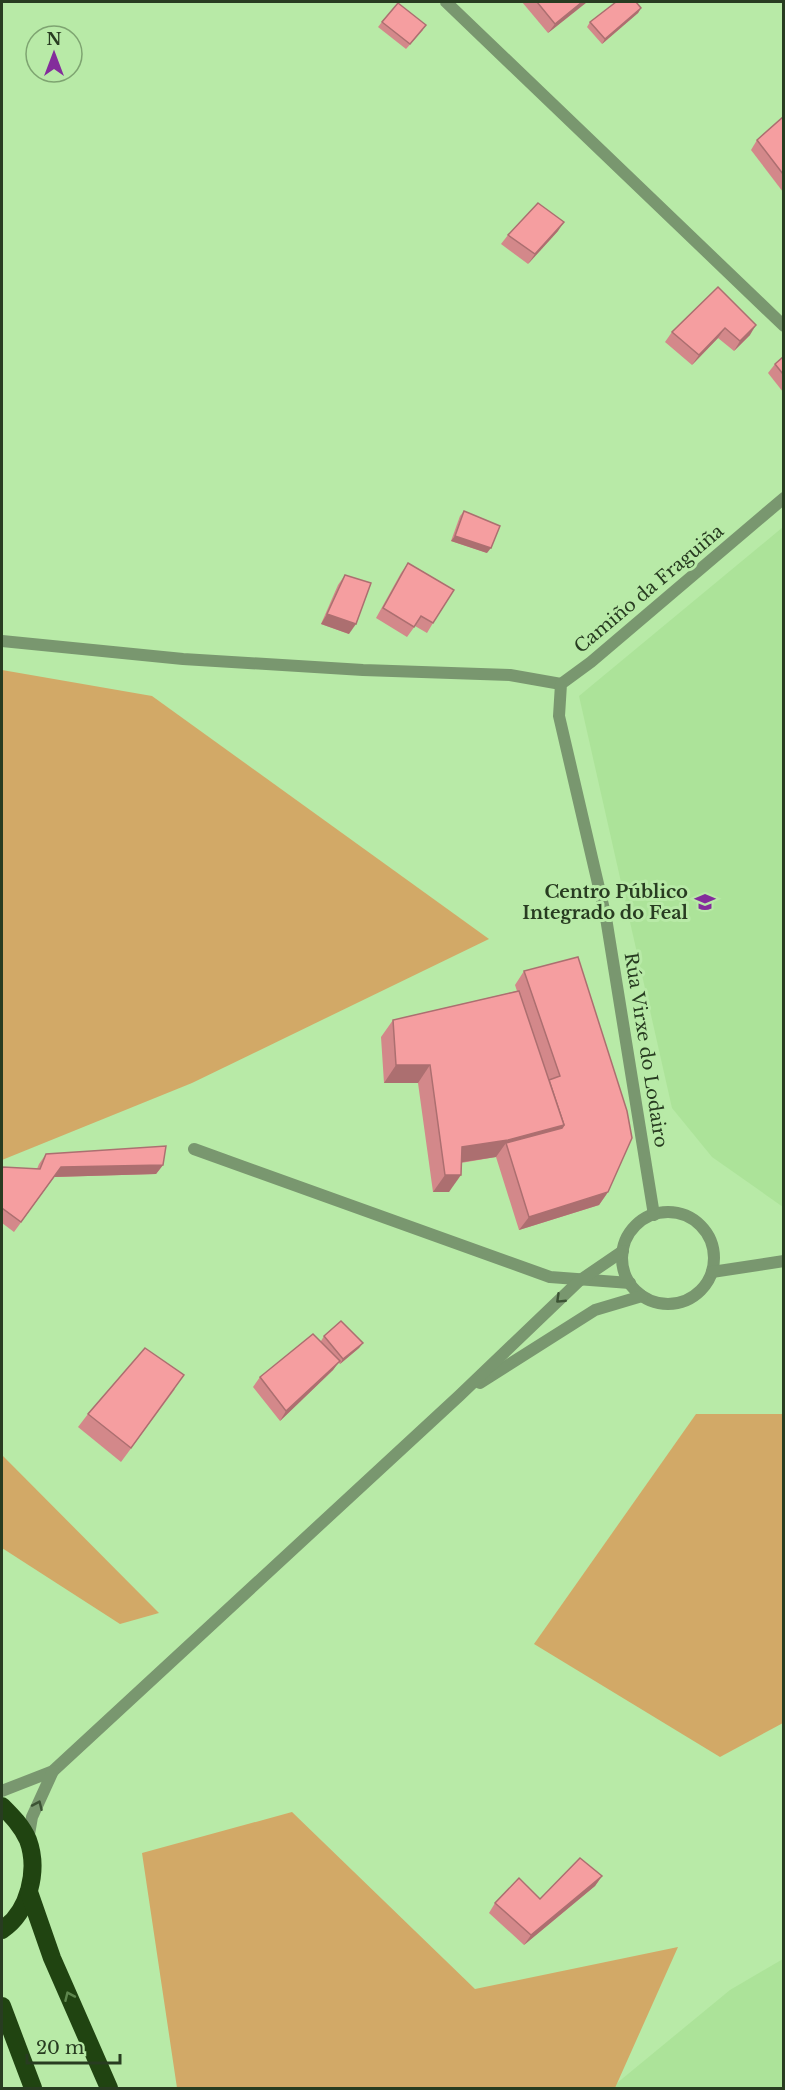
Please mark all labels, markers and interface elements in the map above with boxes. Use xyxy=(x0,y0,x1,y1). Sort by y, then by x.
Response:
north arrow xyxy=(24,24,84,84)
text: N xyxy=(46,29,62,49)
street label: Camiño da Fraguiña xyxy=(570,520,728,658)
place label: Centro Público Integrado do Feal xyxy=(522,881,689,924)
school or university icon: Centro Público Integrado do Feal xyxy=(693,890,717,914)
street label: Rúa Virxe do Lodairo xyxy=(620,951,672,1149)
one-way arrow xyxy=(557,1291,568,1302)
one-way arrow xyxy=(30,1800,42,1811)
one-way arrow xyxy=(64,1992,76,2003)
scale bar xyxy=(27,2027,120,2065)
text: 20 m xyxy=(36,2037,84,2059)

